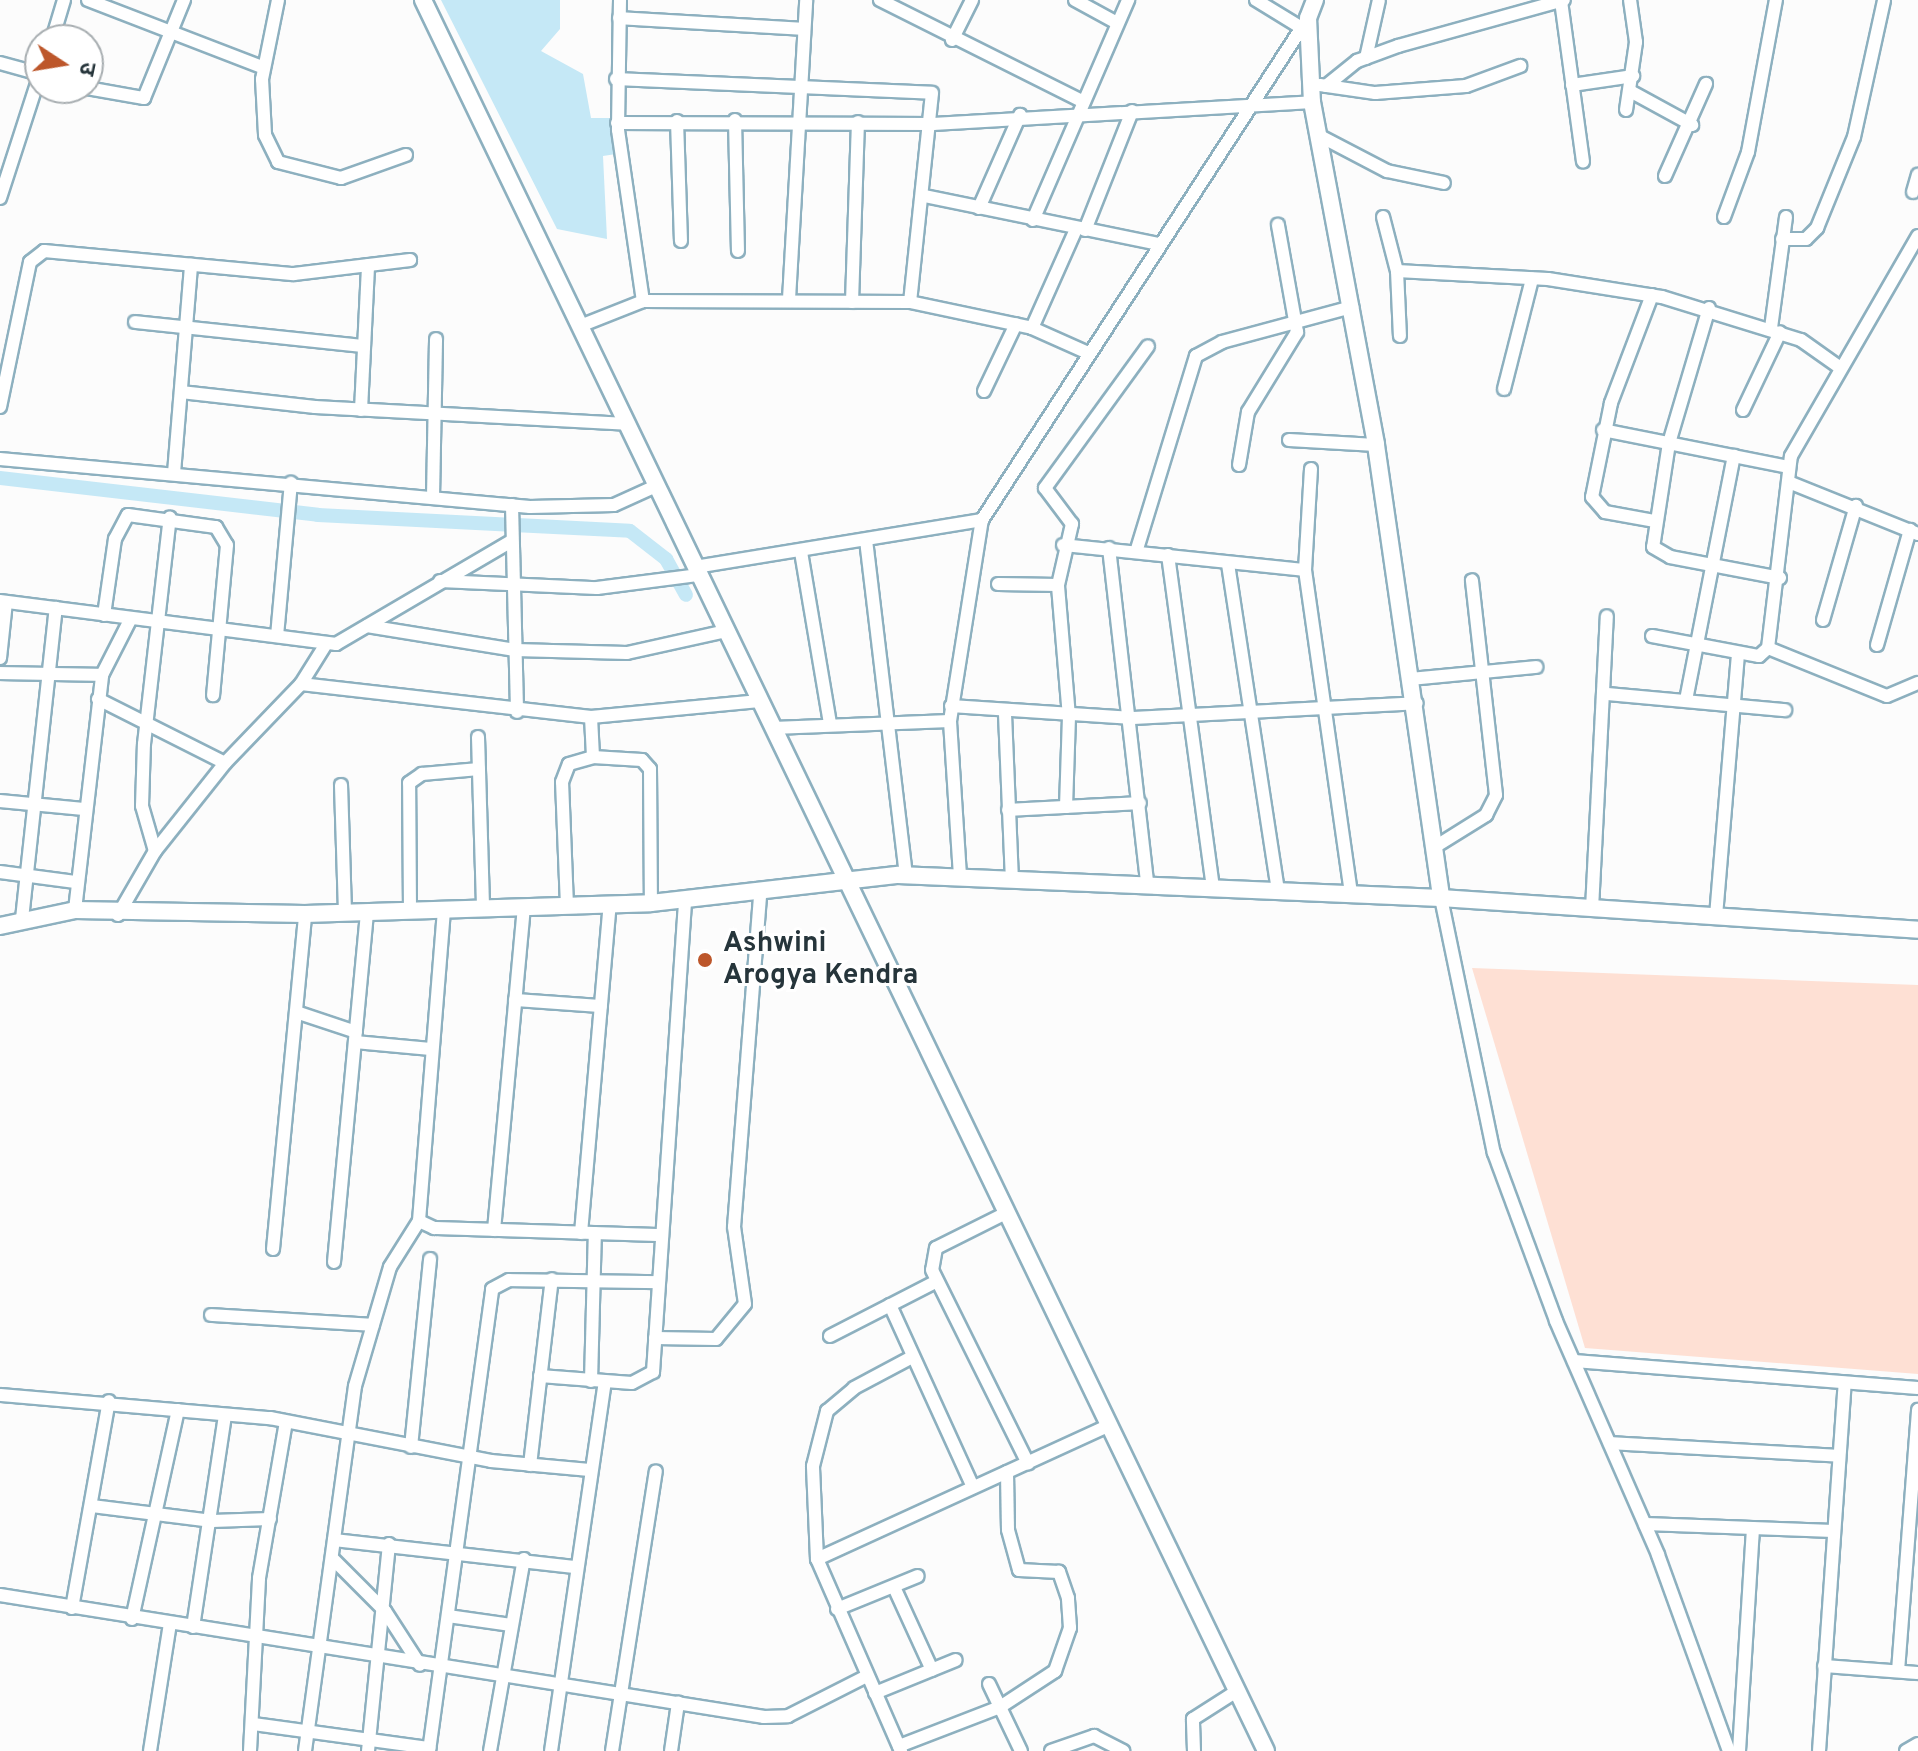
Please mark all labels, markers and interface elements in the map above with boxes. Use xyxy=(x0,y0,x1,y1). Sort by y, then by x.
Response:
north arrow xyxy=(24,24,104,104)
text: उ xyxy=(71,60,101,78)
place label: Ashwini Arogya Kendra xyxy=(723,927,918,993)
marker: Ashwini Arogya Kendra xyxy=(694,949,716,971)

